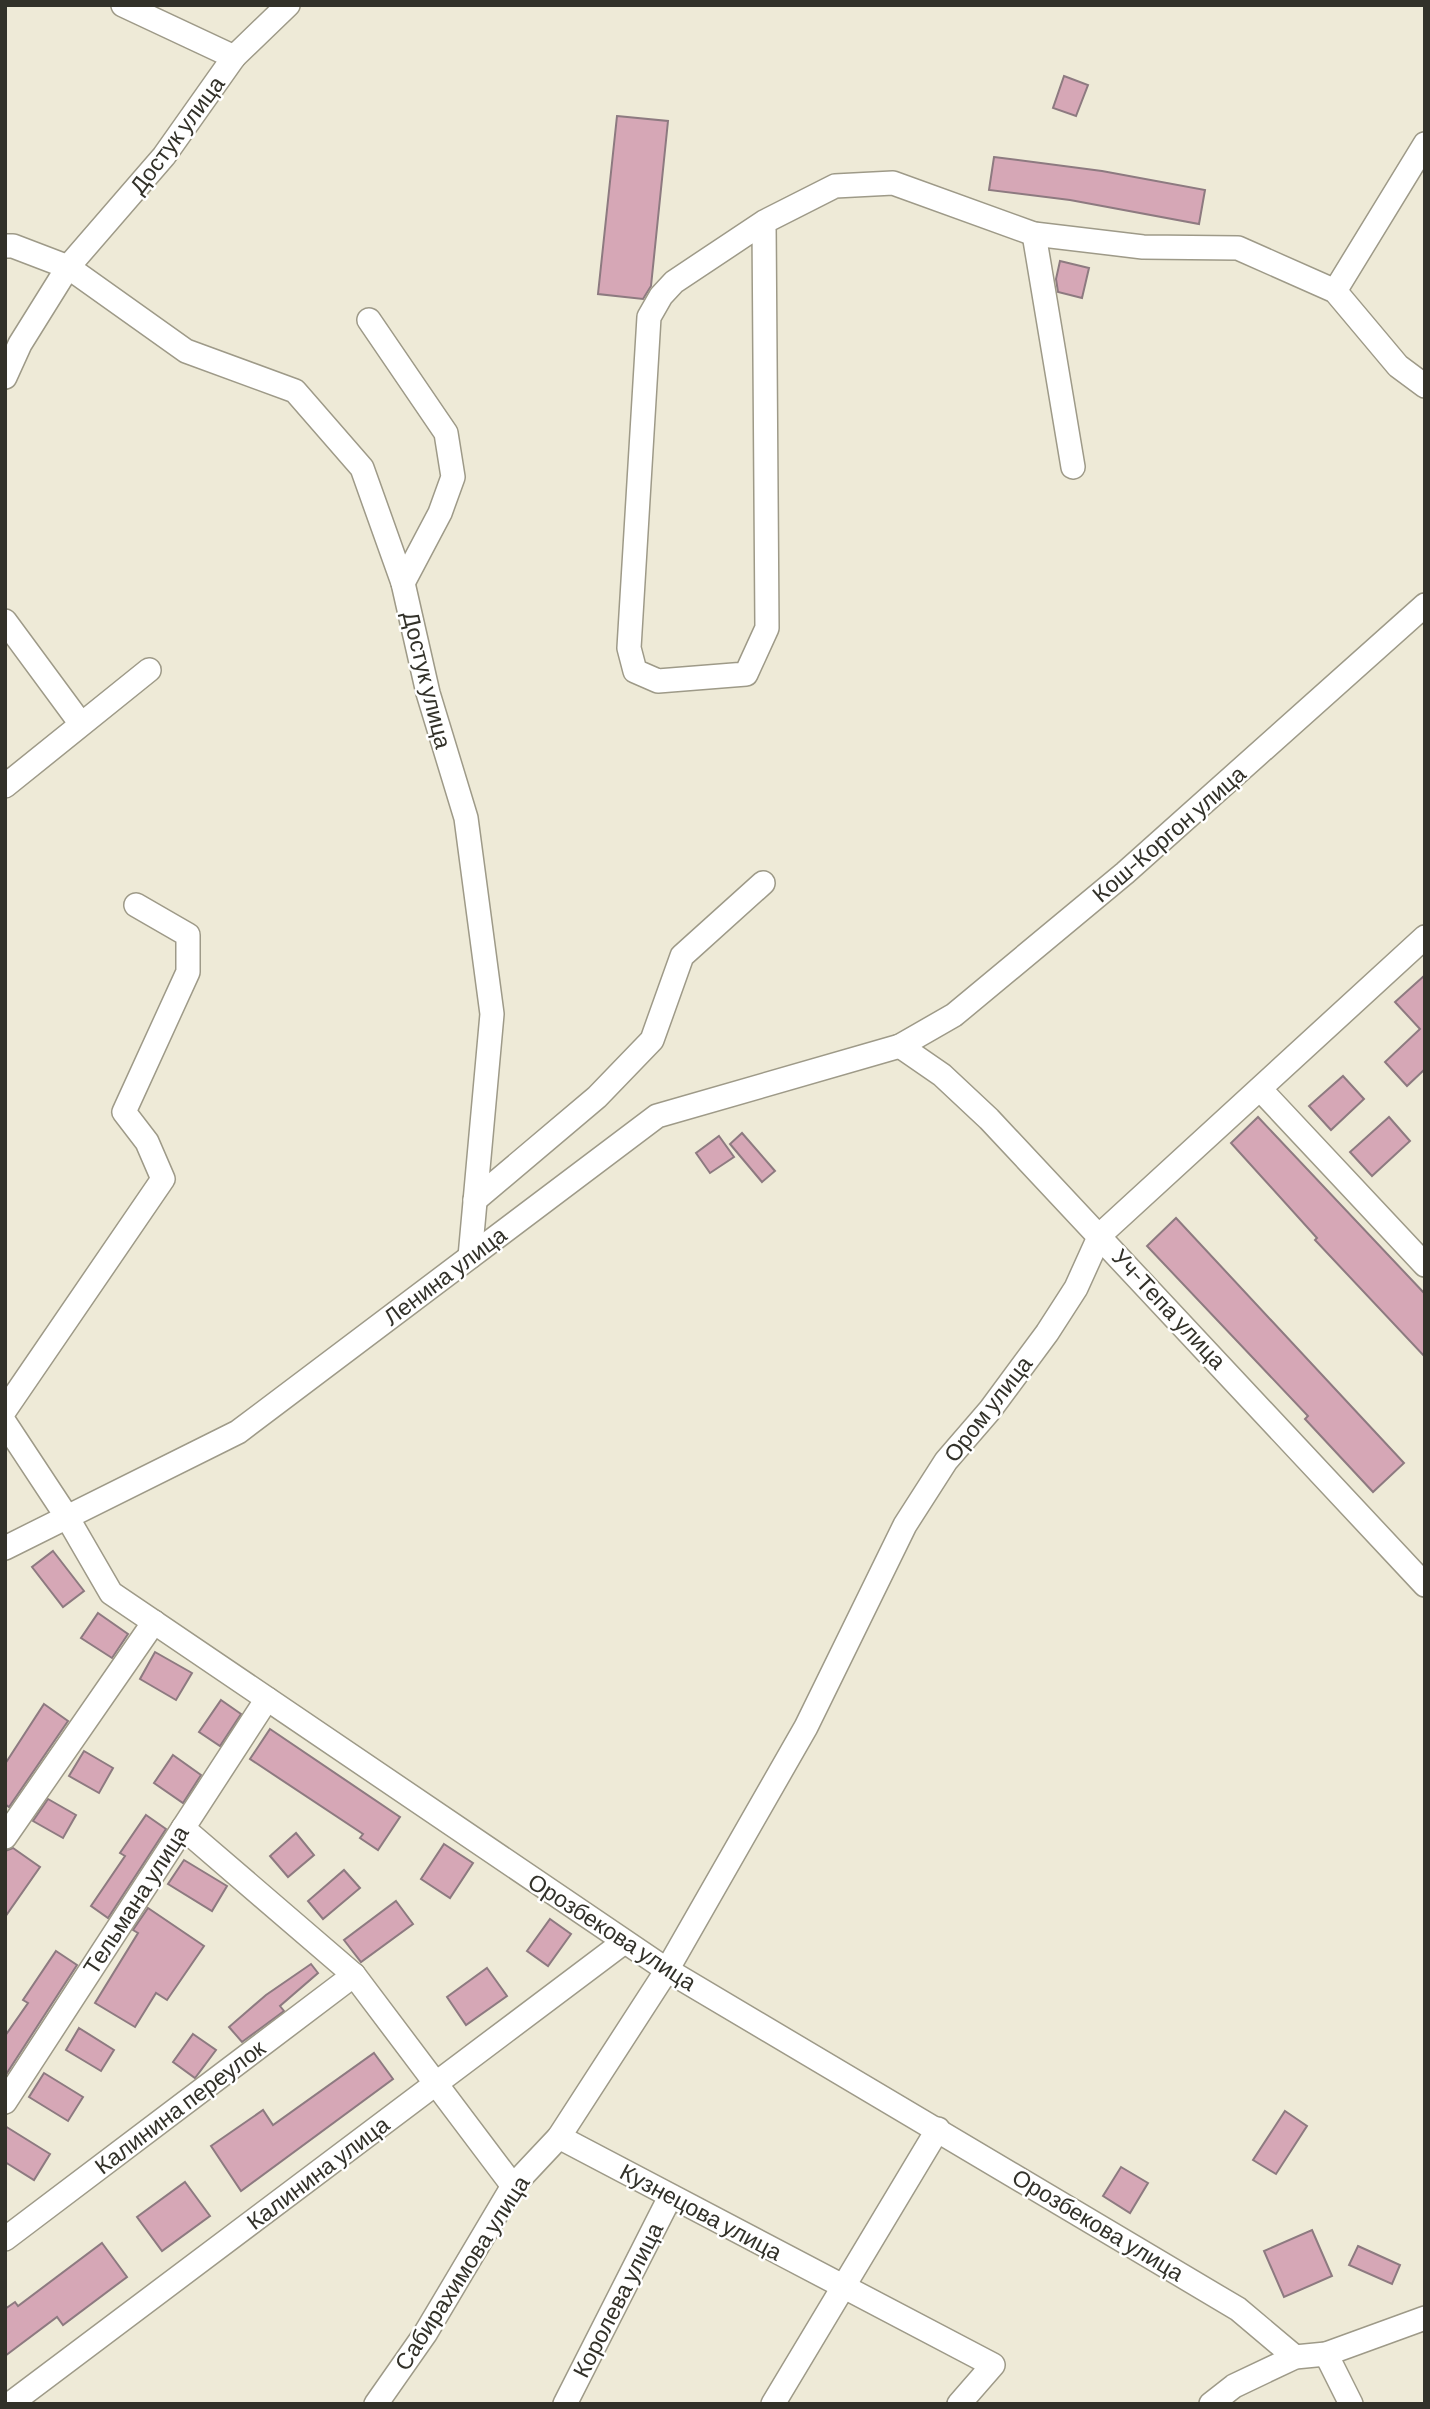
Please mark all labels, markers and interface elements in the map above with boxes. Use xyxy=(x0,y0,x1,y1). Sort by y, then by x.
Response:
street label: Достук улица xyxy=(123,70,230,199)
street label: Достук улица xyxy=(397,608,459,751)
street label: Кош-Коргон улица xyxy=(1086,759,1251,907)
street label: Ленина улица xyxy=(377,1220,512,1331)
street label: Уч-Тепа улица xyxy=(1107,1242,1233,1374)
street label: Ором улица xyxy=(937,1350,1037,1467)
street label: Тельмана улица xyxy=(77,1819,194,1979)
street label: Орозбекова улица xyxy=(523,1866,702,1996)
street label: Калинина переулок xyxy=(89,2032,271,2179)
street label: Калинина улица xyxy=(241,2109,394,2235)
street label: Кузнецова улица xyxy=(616,2157,787,2266)
street label: Орозбекова улица xyxy=(1008,2162,1189,2286)
street label: Сабирахимова улица xyxy=(388,2170,535,2375)
street label: Королева улица xyxy=(566,2217,668,2382)

